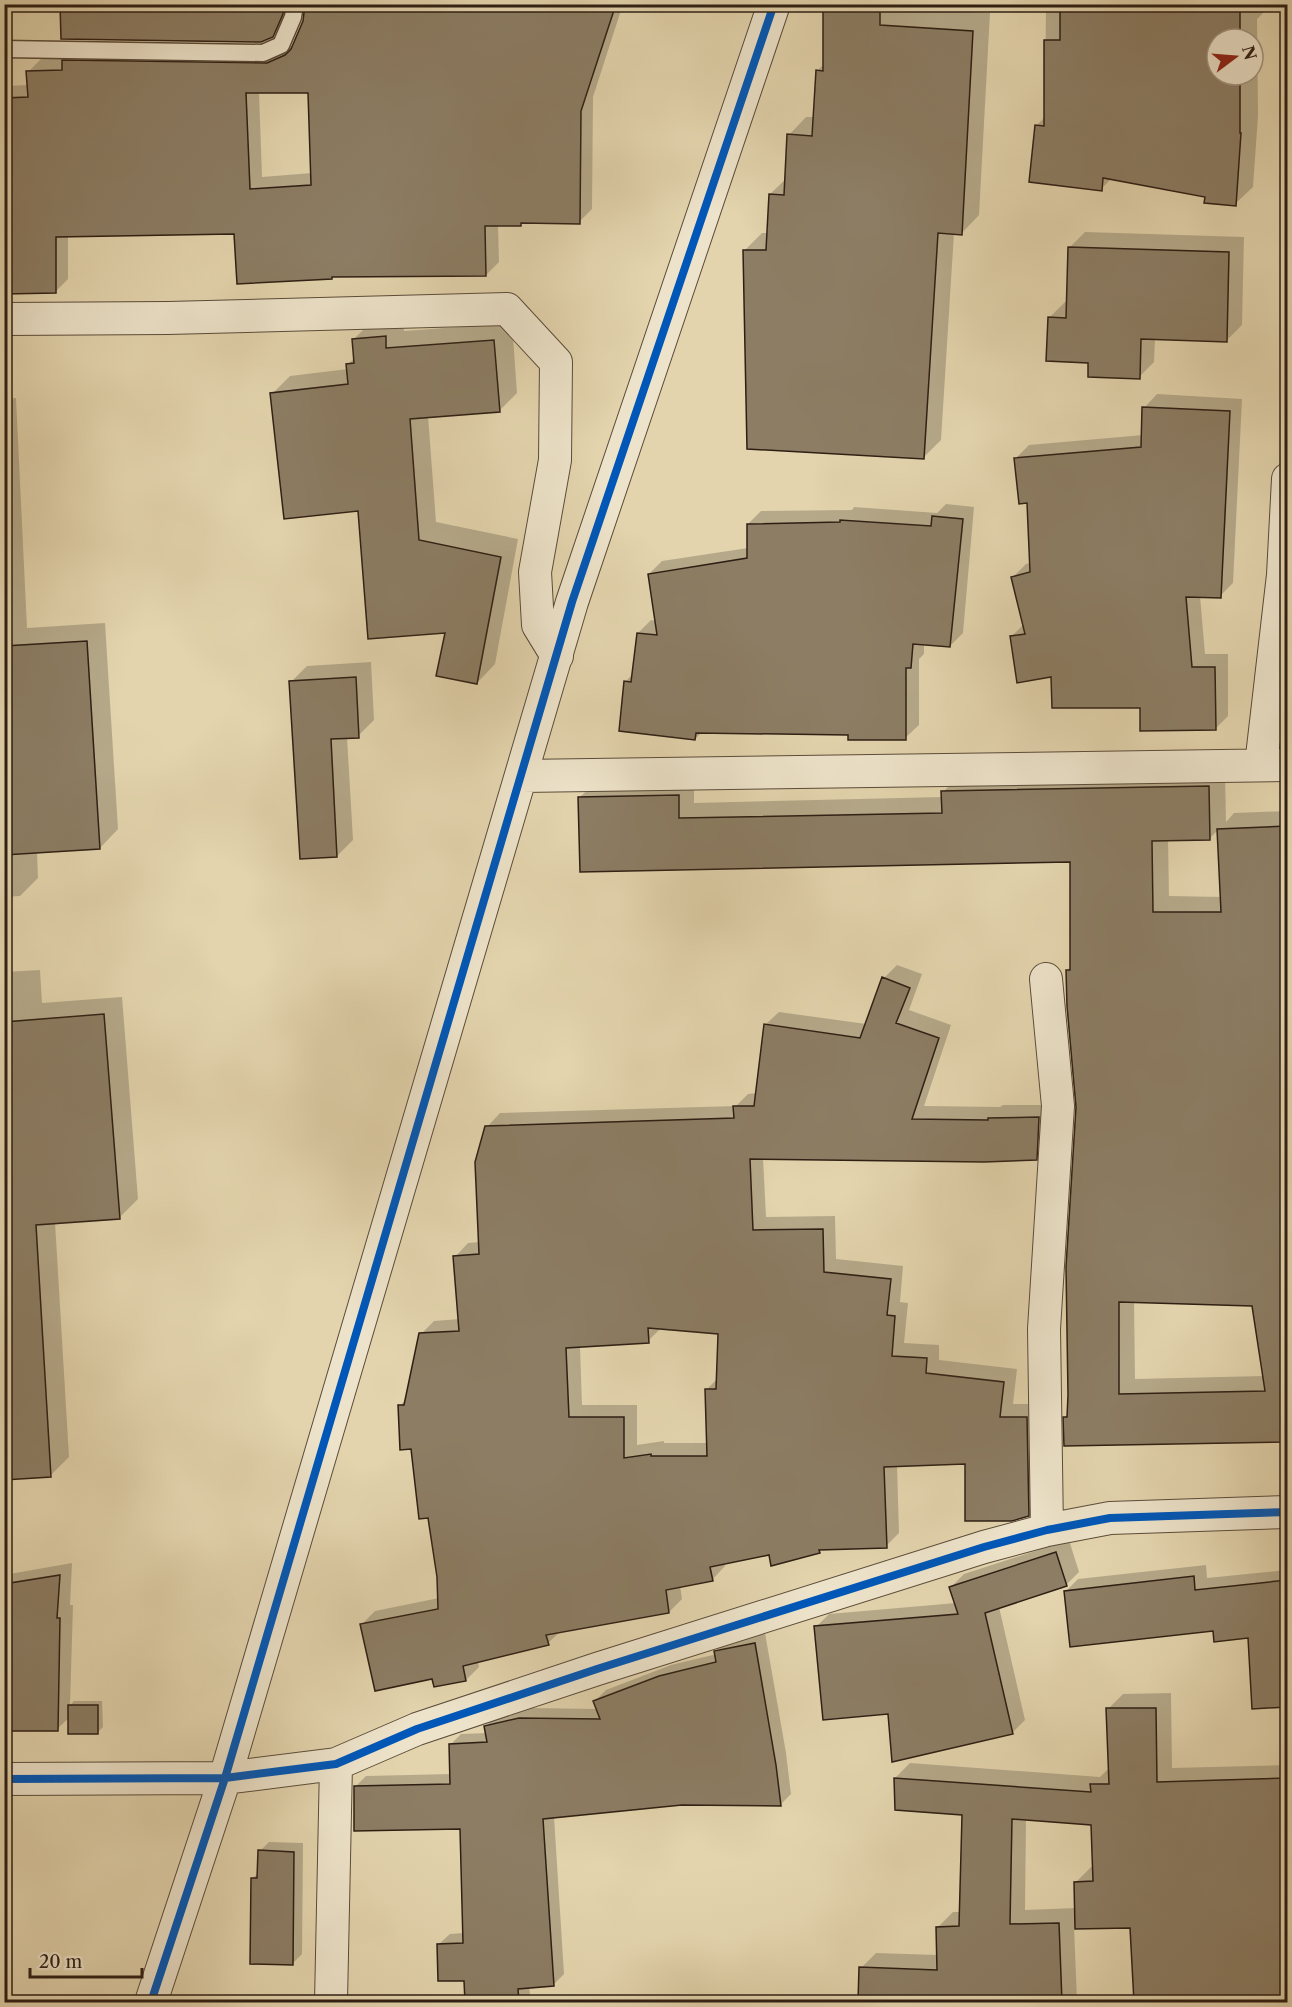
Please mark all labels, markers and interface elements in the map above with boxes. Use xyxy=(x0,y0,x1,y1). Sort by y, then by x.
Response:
north arrow xyxy=(1205,27,1265,87)
text: N xyxy=(1238,43,1261,62)
scale bar xyxy=(30,1941,142,1979)
text: 20 m xyxy=(39,1951,83,1973)

